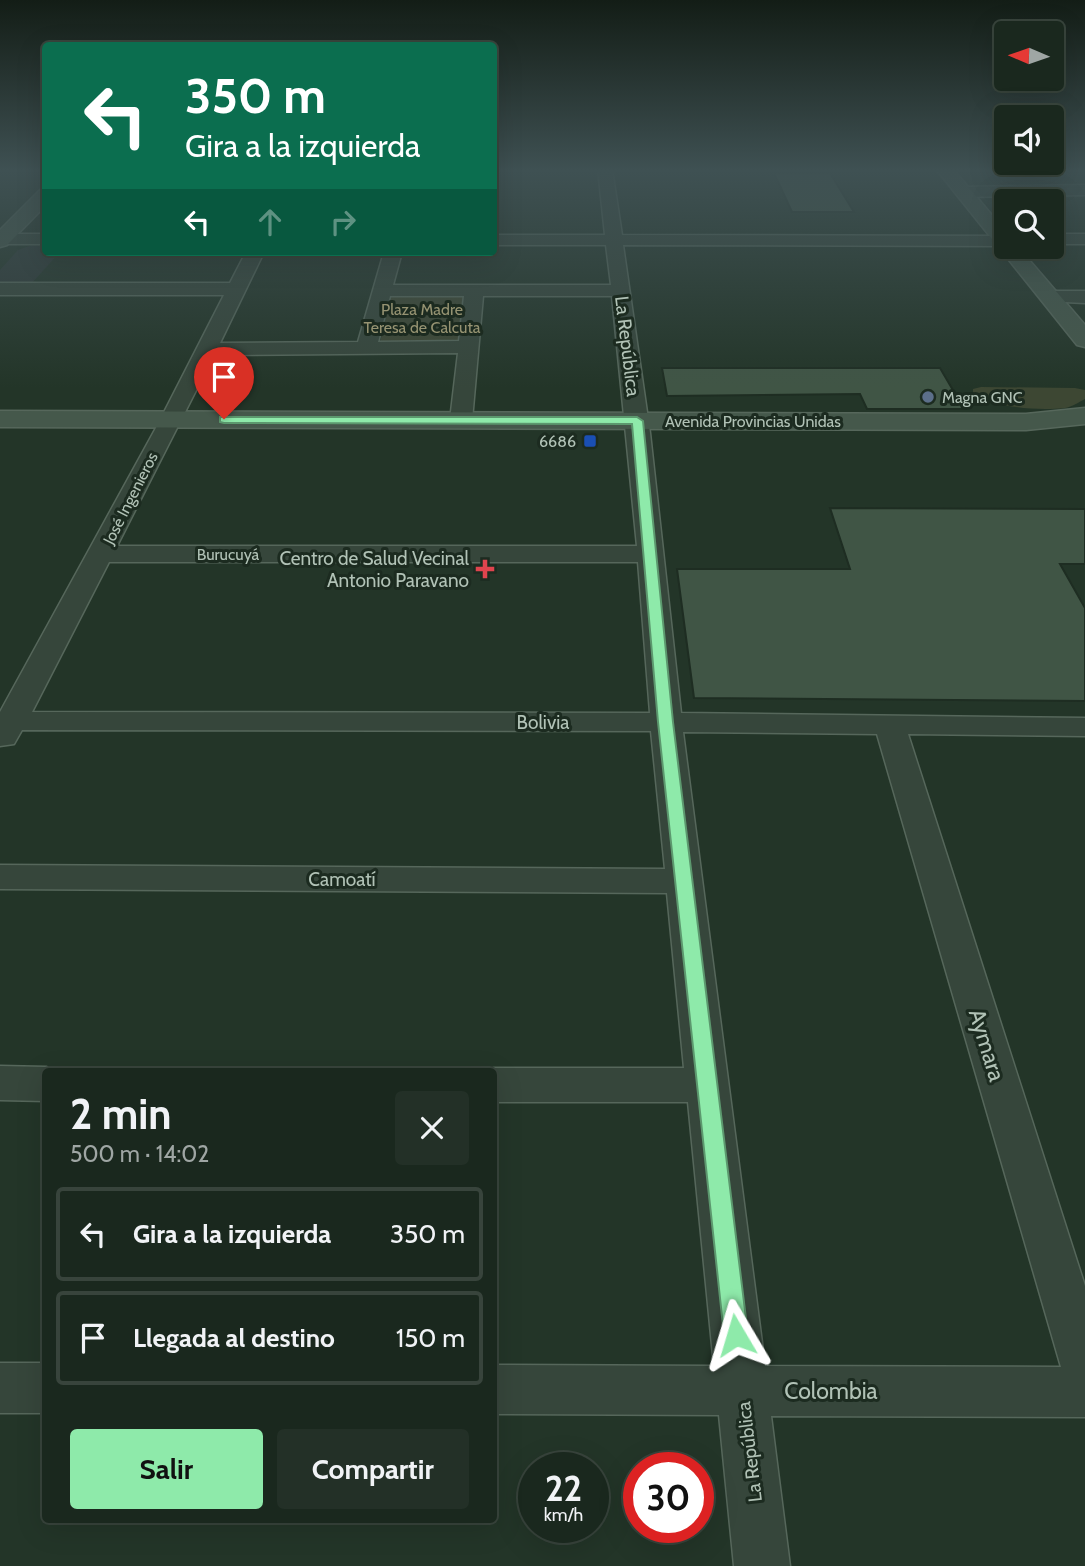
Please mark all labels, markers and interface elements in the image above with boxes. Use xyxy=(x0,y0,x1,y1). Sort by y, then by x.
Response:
north arrow xyxy=(994,21,1064,91)
map controls xyxy=(994,21,1064,259)
text: 350 m xyxy=(185,66,326,125)
icon: left xyxy=(70,70,161,161)
button: sound xyxy=(994,105,1064,175)
text: Gira a la izquierda xyxy=(185,126,420,165)
button: search xyxy=(994,189,1064,259)
icon: left xyxy=(178,203,216,241)
icon: ahead xyxy=(251,203,289,241)
icon: right xyxy=(324,203,362,241)
street label: La República xyxy=(610,294,645,398)
park label: Plaza Madre Teresa de Calcuta xyxy=(363,300,481,337)
pin xyxy=(194,347,254,419)
icon: arrive xyxy=(205,358,243,396)
place label: Magna GNC xyxy=(942,388,1023,407)
marker: Magna GNC xyxy=(920,389,936,405)
street label: Avenida Provincias Unidas xyxy=(665,412,841,431)
place label: 6686 xyxy=(539,432,576,451)
marker: 6686 xyxy=(582,433,598,449)
street label: José Ingenieros xyxy=(99,449,162,548)
street label: Burucuyá xyxy=(197,545,260,564)
place label: Centro de Salud Vecinal Antonio Paravano xyxy=(279,547,470,592)
marker: Centro de Salud Vecinal Antonio Paravano xyxy=(475,559,495,579)
street label: Bolivia xyxy=(517,711,569,734)
street label: Camoatí xyxy=(308,868,376,891)
street label: Aymara xyxy=(963,1005,1011,1085)
text: 2 min xyxy=(70,1088,171,1140)
button: close xyxy=(395,1091,469,1165)
text: 500 m · 14:02 xyxy=(70,1140,209,1168)
icon: left xyxy=(74,1215,112,1253)
text: Gira a la izquierda xyxy=(133,1218,331,1250)
text: 350 m xyxy=(390,1218,465,1250)
position arrow xyxy=(699,1298,773,1372)
icon: arrive xyxy=(74,1319,112,1357)
text: Llegada al destino xyxy=(133,1322,335,1354)
text: 150 m xyxy=(396,1322,465,1354)
street label: Colombia xyxy=(784,1377,878,1405)
street label: La República xyxy=(732,1400,767,1504)
button: Salir xyxy=(70,1429,263,1509)
button: Compartir xyxy=(277,1429,469,1509)
speed limit sign: 30 xyxy=(623,1452,714,1543)
text: 22 xyxy=(545,1467,582,1510)
text: km/h xyxy=(544,1504,583,1526)

